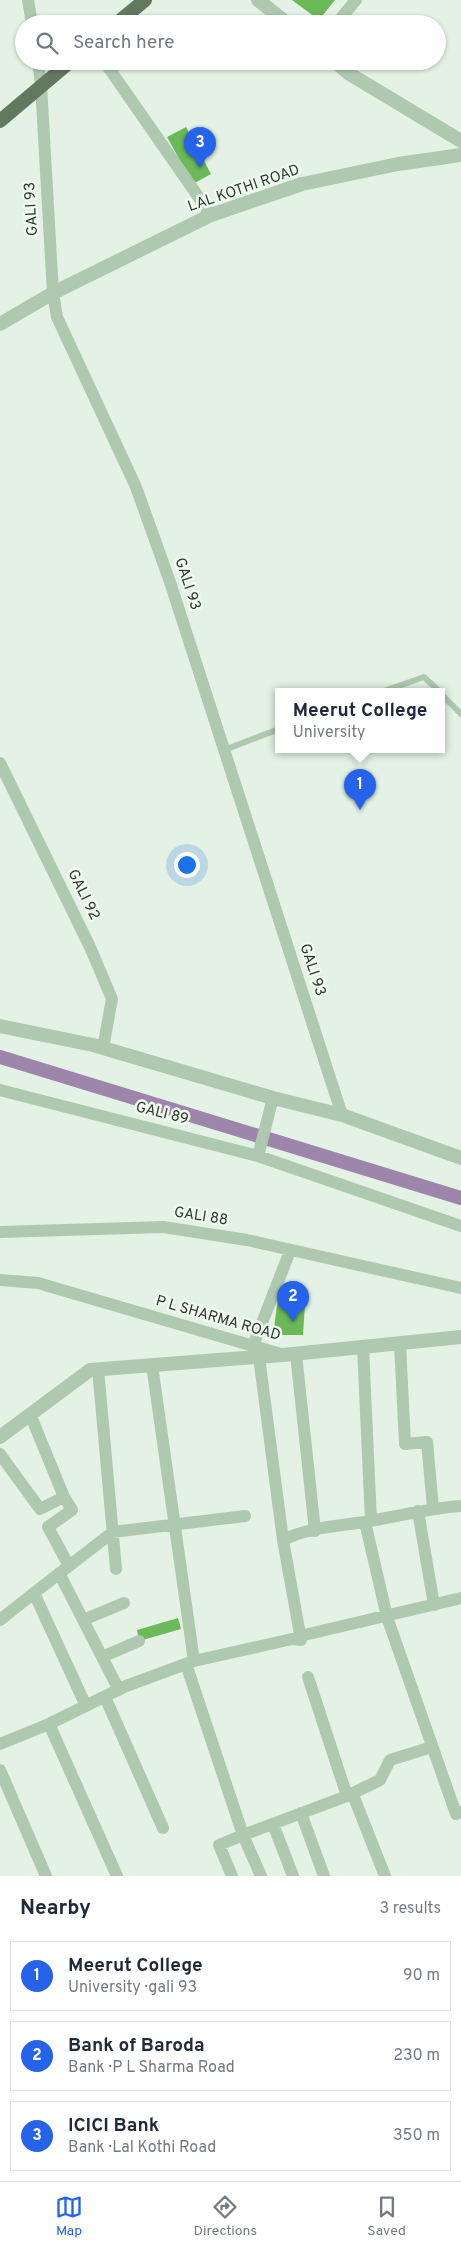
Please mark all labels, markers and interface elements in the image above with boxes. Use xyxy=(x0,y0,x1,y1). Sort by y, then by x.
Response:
search box xyxy=(15,15,446,70)
icon: search xyxy=(33,29,61,57)
text: Search here xyxy=(73,31,175,55)
pin: 3 xyxy=(184,127,216,168)
street label: LAL KOTHI ROAD xyxy=(186,161,302,217)
street label: GALI 93 xyxy=(21,182,43,236)
street label: GALI 93 xyxy=(170,555,204,613)
popup xyxy=(275,688,445,753)
text: Meerut College xyxy=(293,699,427,723)
text: University xyxy=(293,723,366,743)
pin: 1 xyxy=(344,769,376,810)
your location xyxy=(174,852,200,878)
street label: GALI 92 xyxy=(63,866,103,924)
street label: GALI 93 xyxy=(295,941,329,999)
street label: GALI 89 xyxy=(134,1098,190,1130)
street label: GALI 88 xyxy=(173,1203,229,1231)
pin: 2 xyxy=(277,1281,309,1322)
street label: P L SHARMA ROAD xyxy=(153,1292,283,1346)
text: Nearby xyxy=(20,1895,91,1922)
text: 3 results xyxy=(379,1899,441,1919)
text: Meerut College xyxy=(68,1954,203,1978)
text: 1 xyxy=(34,1966,40,1986)
text: 90 m xyxy=(403,1966,440,1986)
text: University · gali 93 xyxy=(68,1978,197,1998)
text: Bank of Baroda xyxy=(68,2034,205,2058)
text: 2 xyxy=(32,2046,42,2066)
text: 230 m xyxy=(393,2046,440,2066)
text: Bank · P L Sharma Road xyxy=(68,2058,235,2078)
text: ICICI Bank xyxy=(68,2114,159,2138)
text: 3 xyxy=(32,2126,42,2146)
text: 350 m xyxy=(393,2126,440,2146)
text: Bank · Lal Kothi Road xyxy=(68,2138,216,2158)
tab: Map xyxy=(55,2193,83,2240)
tab: Directions xyxy=(193,2193,257,2240)
tab: Saved xyxy=(367,2193,406,2240)

